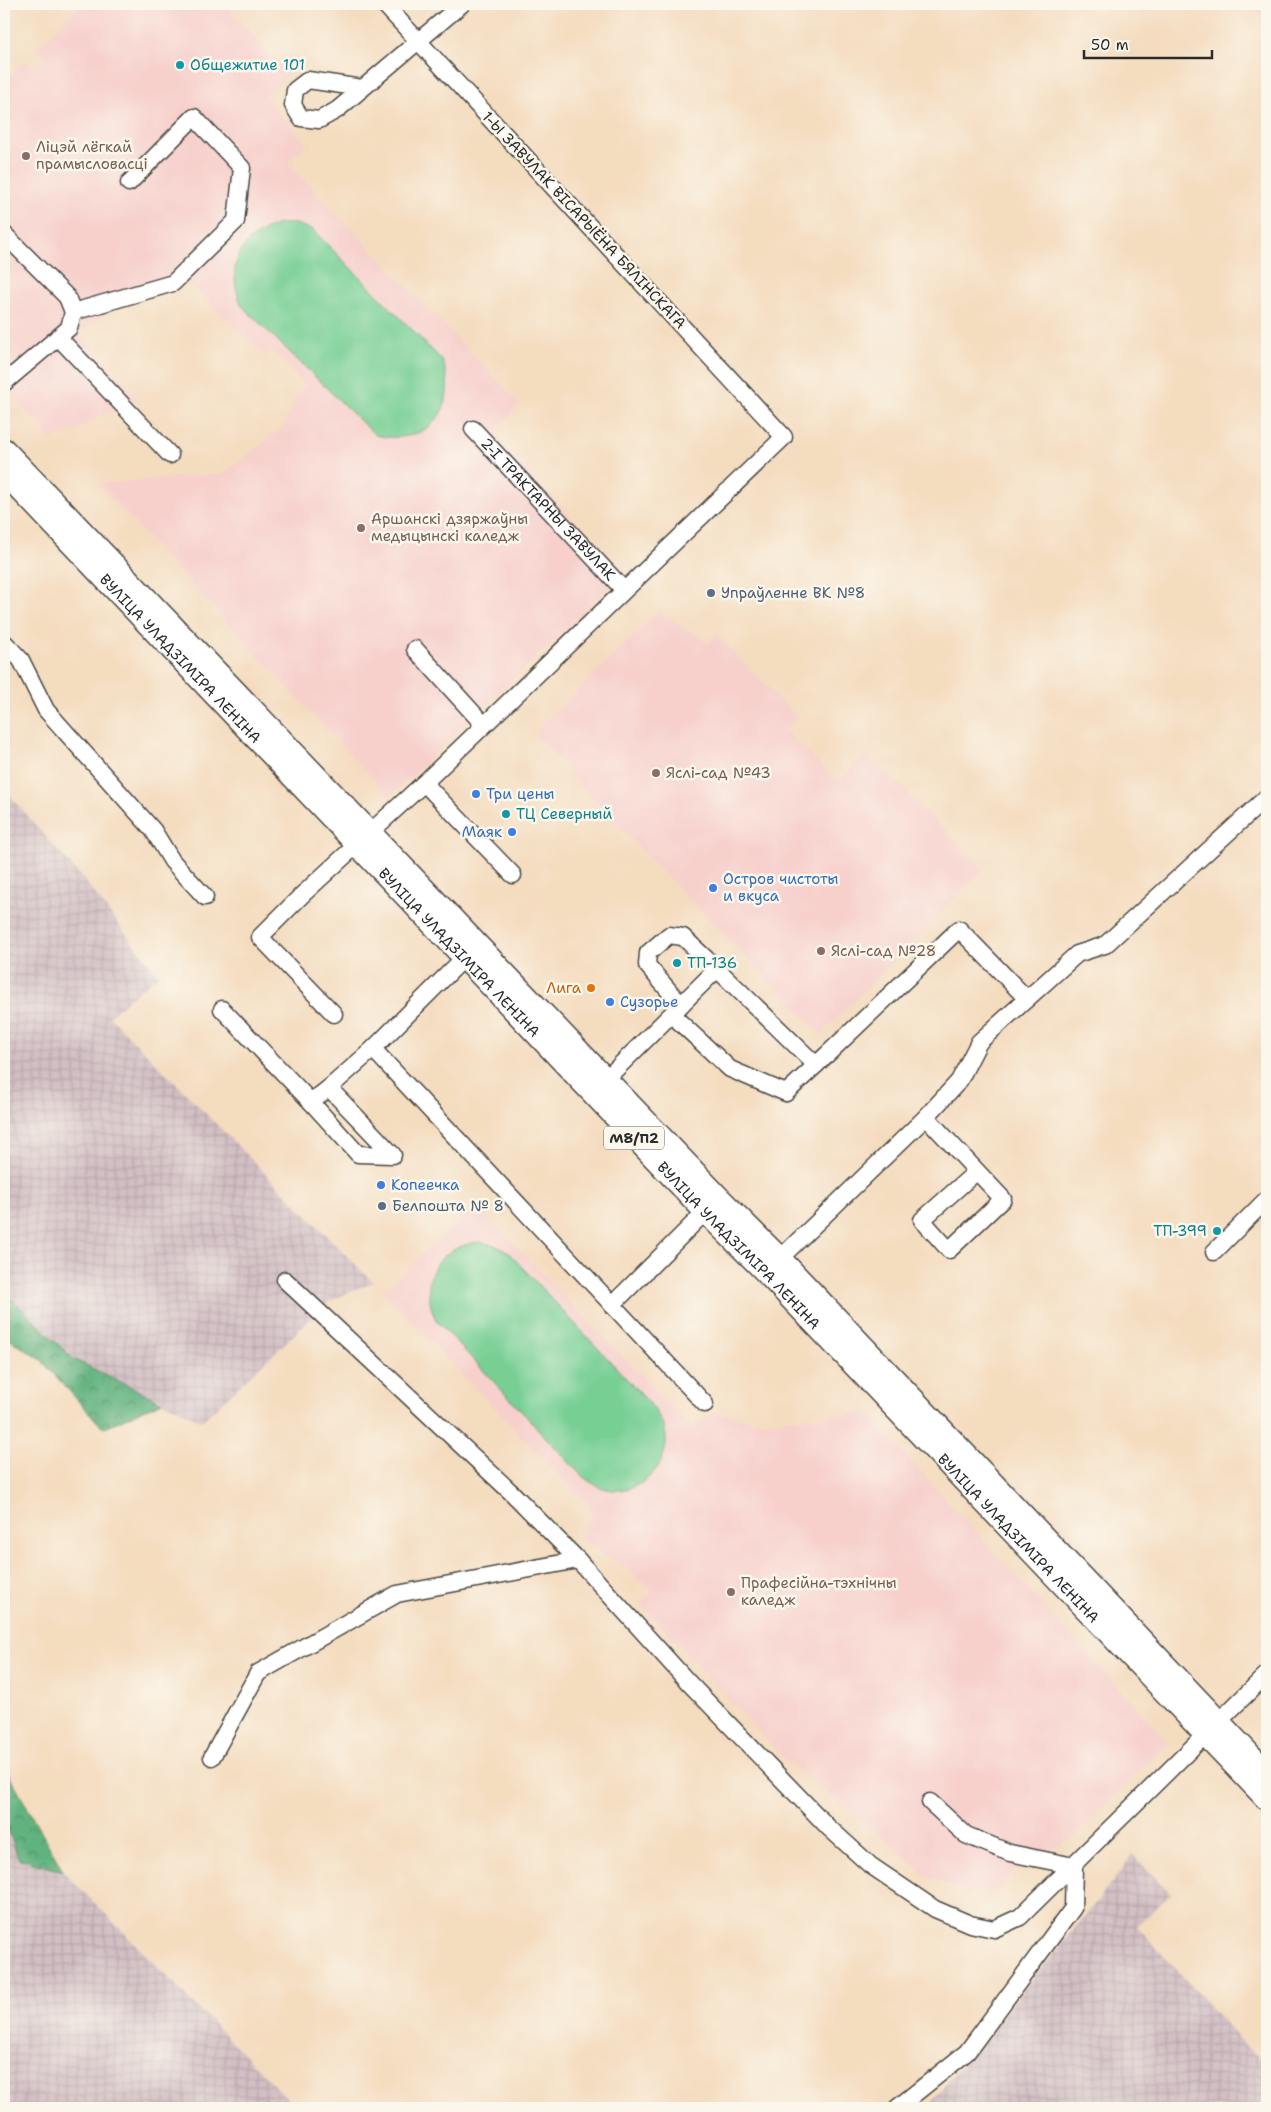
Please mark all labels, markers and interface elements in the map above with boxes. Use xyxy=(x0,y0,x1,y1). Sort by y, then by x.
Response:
scale bar xyxy=(1084,28,1211,60)
text: 50 m xyxy=(1091,35,1129,55)
place label: Общежитие 101 xyxy=(190,55,305,75)
marker: Общежитие 101 xyxy=(174,59,186,71)
street label: 1-Ы ЗАВУЛАК ВІСАРЫЁНА БЯЛІНСКАГА xyxy=(478,107,690,333)
place label: Ліцэй лёгкай прамысловасці xyxy=(36,137,148,174)
marker: Ліцэй лёгкай прамысловасці xyxy=(20,150,32,162)
street label: 2-І ТРАКТАРНЫ ЗАВУЛАК xyxy=(476,433,620,585)
place label: Аршанскі дзяржаўны медыцынскі каледж xyxy=(371,509,528,546)
marker: Аршанскі дзяржаўны медыцынскі каледж xyxy=(355,522,367,534)
street label: ВУЛІЦА УЛАДЗІМІРА ЛЕНІНА xyxy=(95,570,265,748)
place label: Упраўленне ВК №8 xyxy=(721,583,865,603)
marker: Упраўленне ВК №8 xyxy=(705,587,717,599)
place label: Яслі-сад №43 xyxy=(666,763,771,783)
marker: Яслі-сад №43 xyxy=(650,767,662,779)
place label: Три цены xyxy=(486,784,555,804)
marker: Три цены xyxy=(470,788,482,800)
place label: ТЦ Северный xyxy=(516,804,612,824)
marker: ТЦ Северный xyxy=(500,808,512,820)
place label: Маяк xyxy=(462,822,502,842)
marker: Маяк xyxy=(506,826,518,838)
street label: ВУЛІЦА УЛАДЗІМІРА ЛЕНІНА xyxy=(374,864,544,1042)
place label: Остров чистоты и вкуса xyxy=(723,869,839,906)
marker: Остров чистоты и вкуса xyxy=(707,882,719,894)
place label: Яслі-сад №28 xyxy=(831,941,936,961)
marker: Яслі-сад №28 xyxy=(815,945,827,957)
place label: ТП-136 xyxy=(687,953,737,973)
marker: ТП-136 xyxy=(671,957,683,969)
place label: Лига xyxy=(546,978,582,998)
marker: Лига xyxy=(585,982,597,994)
place label: Сузорье xyxy=(620,992,679,1012)
marker: Сузорье xyxy=(604,996,616,1008)
road number: М8/П2 xyxy=(604,1126,664,1150)
street label: ВУЛІЦА УЛАДЗІМІРА ЛЕНІНА xyxy=(653,1157,824,1334)
place label: Копеечка xyxy=(391,1175,460,1195)
marker: Копеечка xyxy=(375,1179,387,1191)
place label: Белпошта № 8 xyxy=(392,1196,504,1216)
marker: Белпошта № 8 xyxy=(376,1200,388,1212)
place label: ТП-399 xyxy=(1153,1221,1207,1241)
marker: ТП-399 xyxy=(1211,1225,1223,1237)
street label: ВУЛІЦА УЛАДЗІМІРА ЛЕНІНА xyxy=(933,1449,1104,1627)
place label: Прафесійна-тэхнічны каледж xyxy=(741,1573,897,1610)
marker: Прафесійна-тэхнічны каледж xyxy=(725,1586,737,1598)

